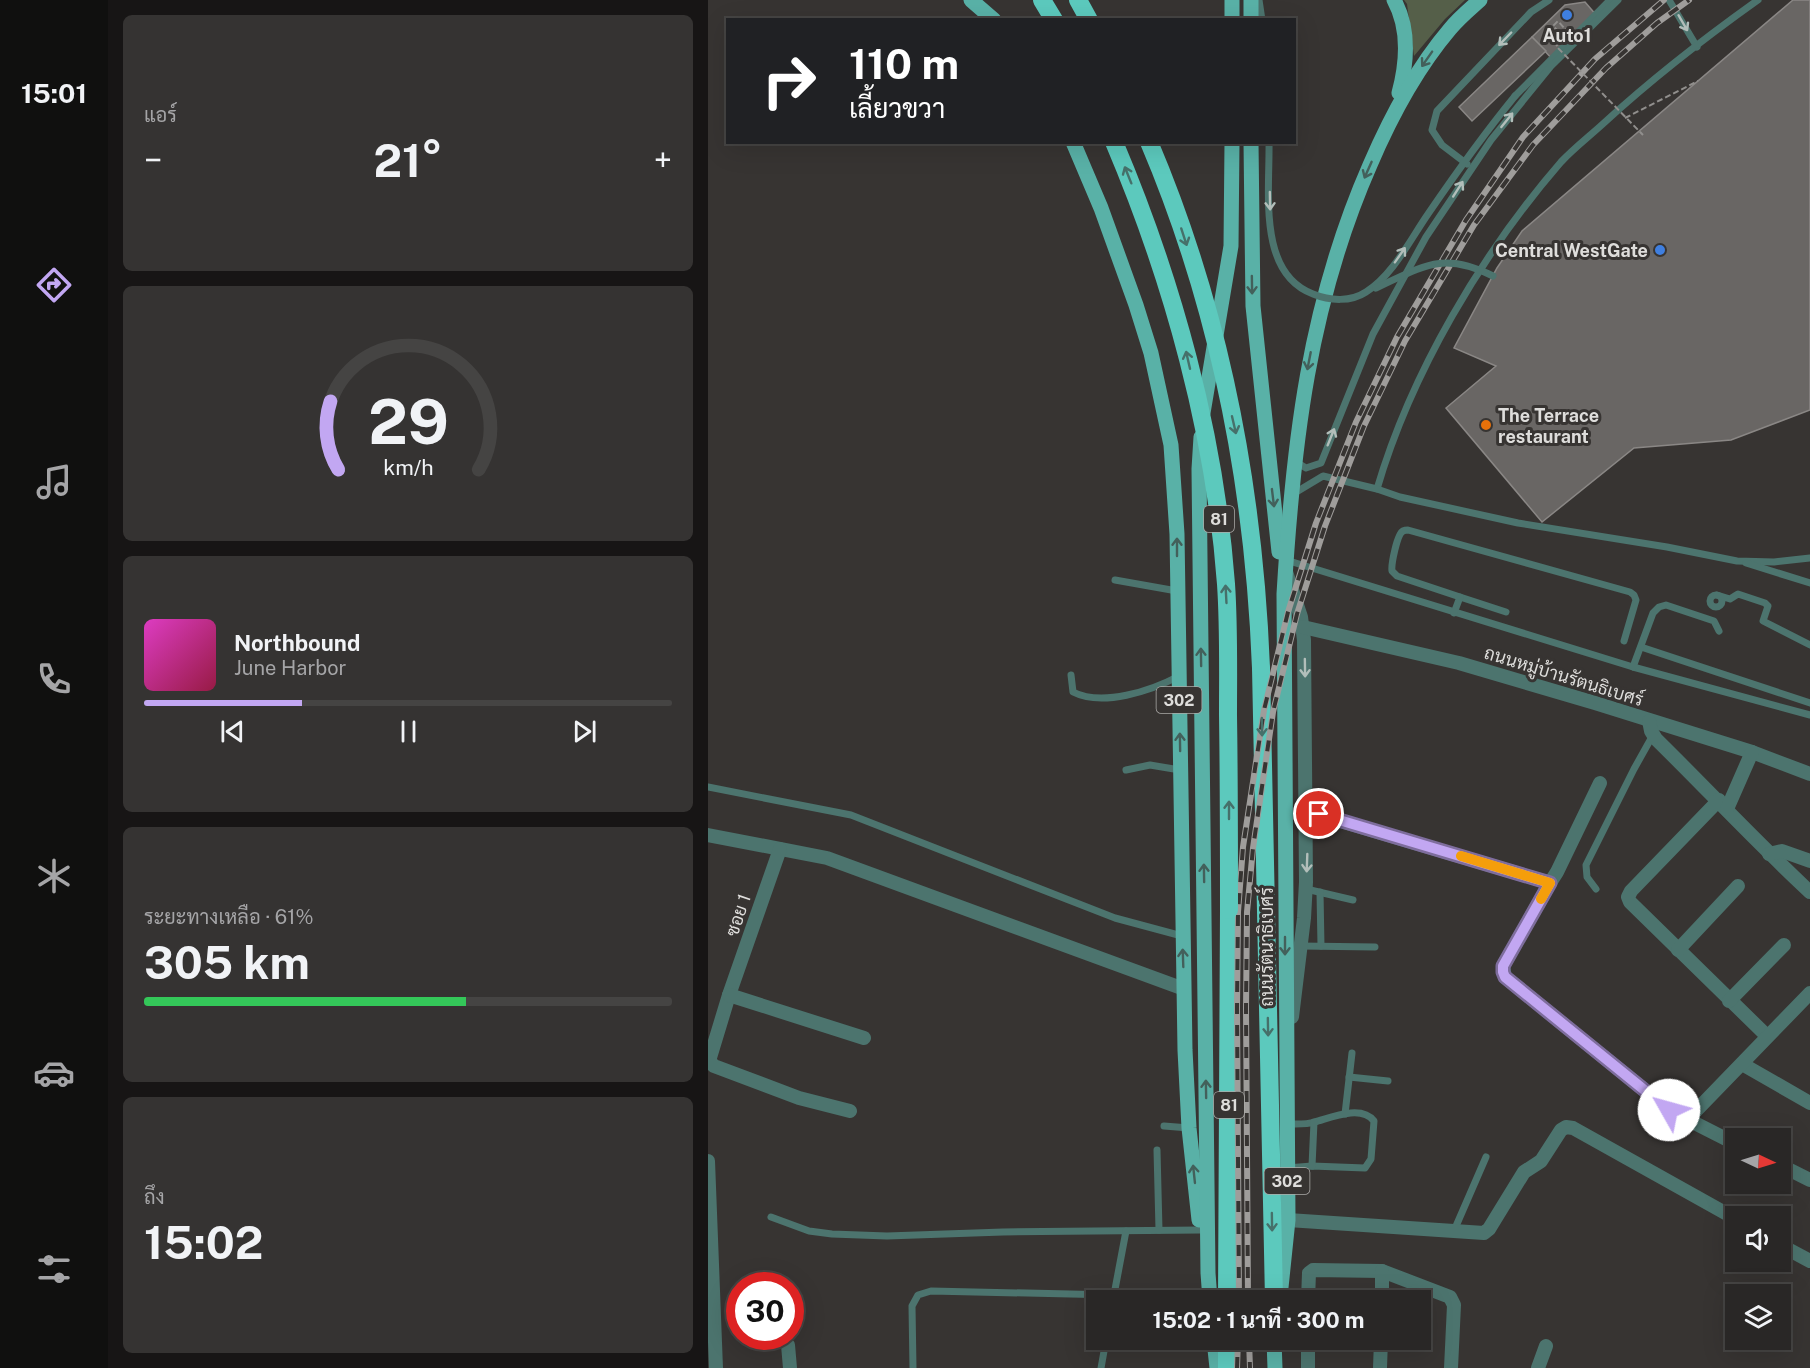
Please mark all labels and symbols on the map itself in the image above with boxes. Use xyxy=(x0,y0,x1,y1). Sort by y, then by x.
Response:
marker: Auto1 xyxy=(1560,8,1574,22)
one-way arrow xyxy=(1678,14,1689,32)
place label: Auto1 xyxy=(1543,25,1591,46)
one-way arrow xyxy=(1498,31,1512,46)
one-way arrow xyxy=(1421,51,1433,67)
one-way arrow xyxy=(1500,112,1513,128)
one-way arrow xyxy=(1361,160,1373,178)
one-way arrow xyxy=(1122,166,1133,185)
one-way arrow xyxy=(1452,181,1464,198)
one-way arrow xyxy=(1264,190,1276,210)
one-way arrow xyxy=(1180,227,1191,246)
place label: Central WestGate xyxy=(1495,240,1648,261)
marker: Central WestGate xyxy=(1653,243,1667,257)
one-way arrow xyxy=(1394,248,1406,264)
one-way arrow xyxy=(1247,274,1258,294)
one-way arrow xyxy=(1181,351,1193,370)
one-way arrow xyxy=(1303,351,1314,371)
place label: The Terrace restaurant xyxy=(1498,405,1599,447)
one-way arrow xyxy=(1229,415,1240,434)
marker: The Terrace restaurant xyxy=(1479,418,1493,432)
one-way arrow xyxy=(1326,428,1337,447)
one-way arrow xyxy=(1268,488,1279,508)
road number: 81 xyxy=(1204,506,1234,532)
one-way arrow xyxy=(1171,538,1183,558)
one-way arrow xyxy=(1221,584,1232,604)
street label: ถนนหมู่บ้านรัตนธิเบศร์ xyxy=(1481,640,1647,713)
one-way arrow xyxy=(1196,647,1207,667)
one-way arrow xyxy=(1299,657,1311,677)
road number: 302 xyxy=(1156,687,1202,713)
one-way arrow xyxy=(1257,716,1268,736)
one-way arrow xyxy=(1174,733,1185,753)
pin xyxy=(1293,788,1344,839)
one-way arrow xyxy=(1223,800,1235,820)
one-way arrow xyxy=(1301,852,1312,872)
one-way arrow xyxy=(1198,863,1210,883)
street label: ถนนรัตนาธิเบศร์ xyxy=(1254,887,1277,1007)
street label: ซอย 1 xyxy=(721,891,755,939)
one-way arrow xyxy=(1279,935,1291,955)
one-way arrow xyxy=(1177,949,1189,969)
one-way arrow xyxy=(1263,1016,1274,1036)
position arrow xyxy=(1637,1078,1701,1142)
one-way arrow xyxy=(1200,1079,1212,1099)
road number: 81 xyxy=(1214,1092,1244,1118)
north arrow xyxy=(1725,1128,1791,1194)
one-way arrow xyxy=(1188,1164,1199,1184)
road number: 302 xyxy=(1264,1168,1310,1194)
one-way arrow xyxy=(1266,1211,1278,1231)
speed limit sign: 30 xyxy=(726,1272,804,1350)

